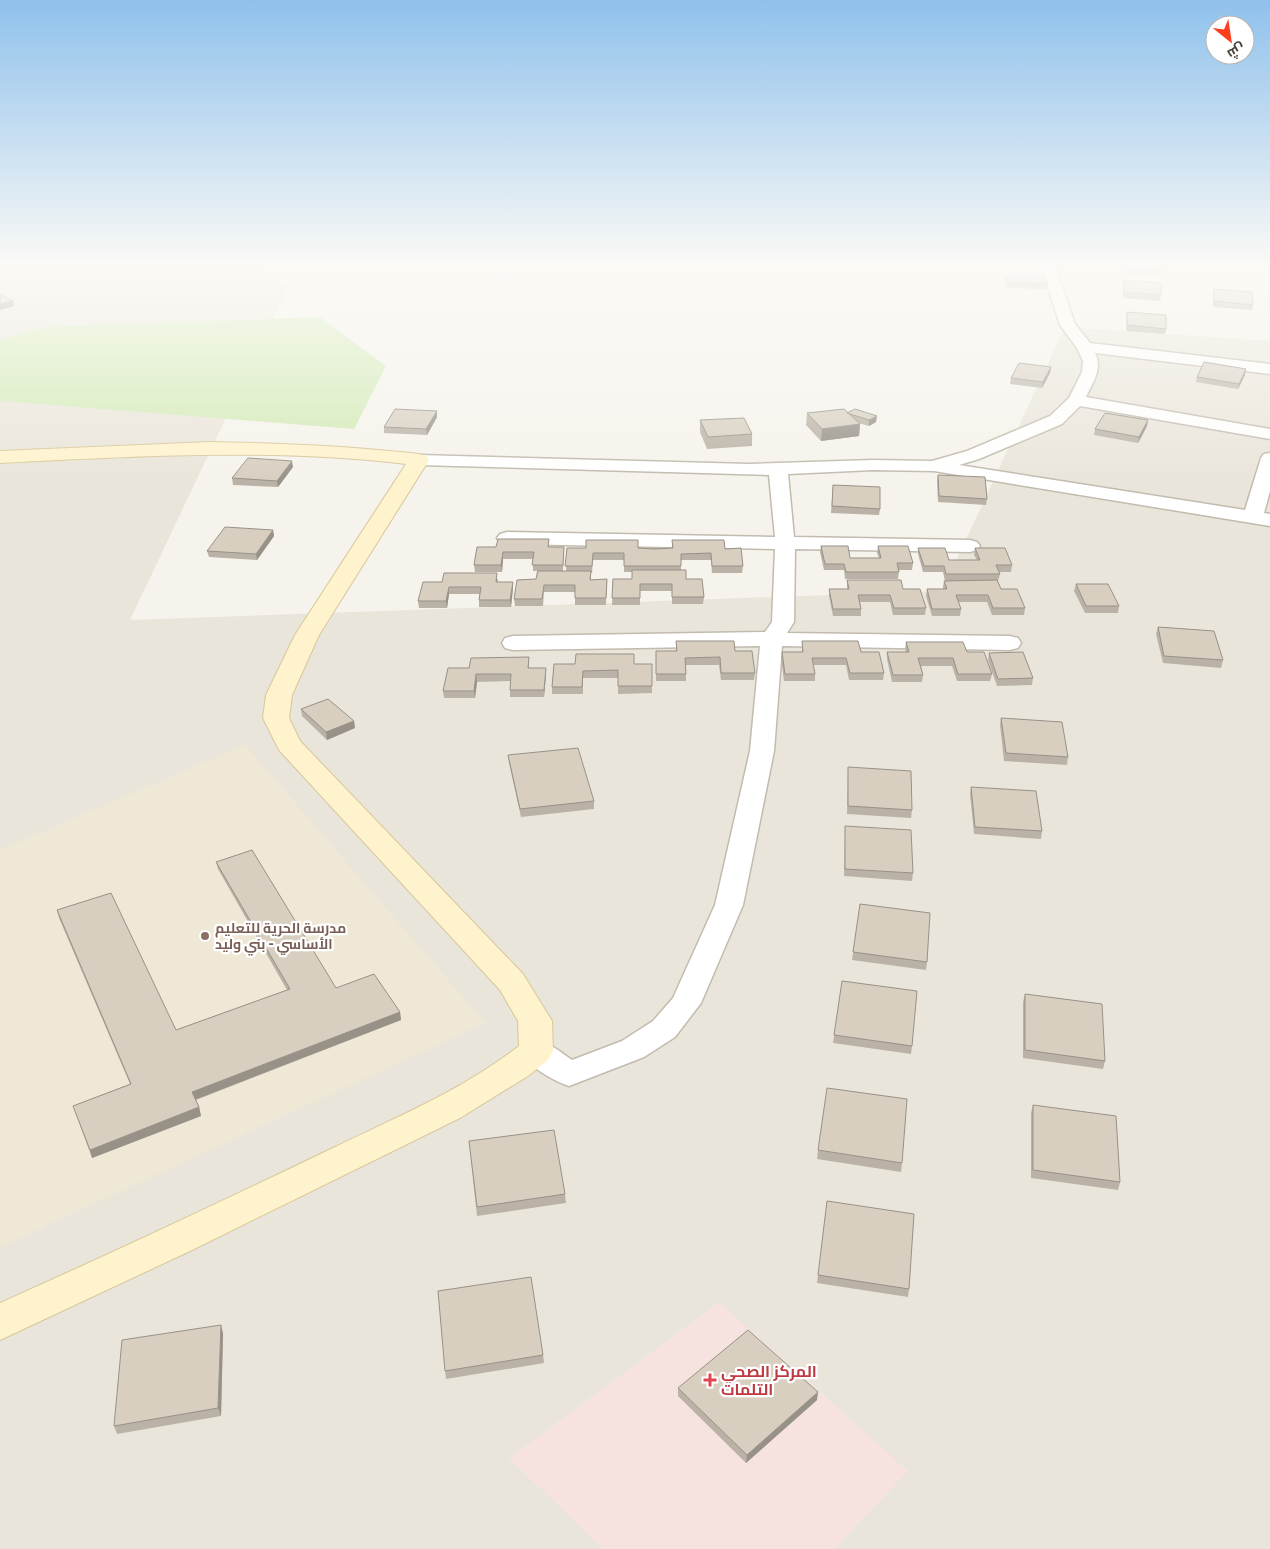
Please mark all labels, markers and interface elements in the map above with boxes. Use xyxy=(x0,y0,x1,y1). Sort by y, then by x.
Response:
north arrow xyxy=(1205,15,1255,65)
text: ش xyxy=(1224,39,1248,63)
place label: مدرسة الحرية للتعليم الأساسي - بني وليد xyxy=(215,920,346,956)
marker: مدرسة الحرية للتعليم الأساسي - بني وليد xyxy=(199,930,211,942)
place label: المركز الصحي التلمات xyxy=(721,1362,817,1399)
marker: المركز الصحي التلمات xyxy=(703,1373,717,1387)

